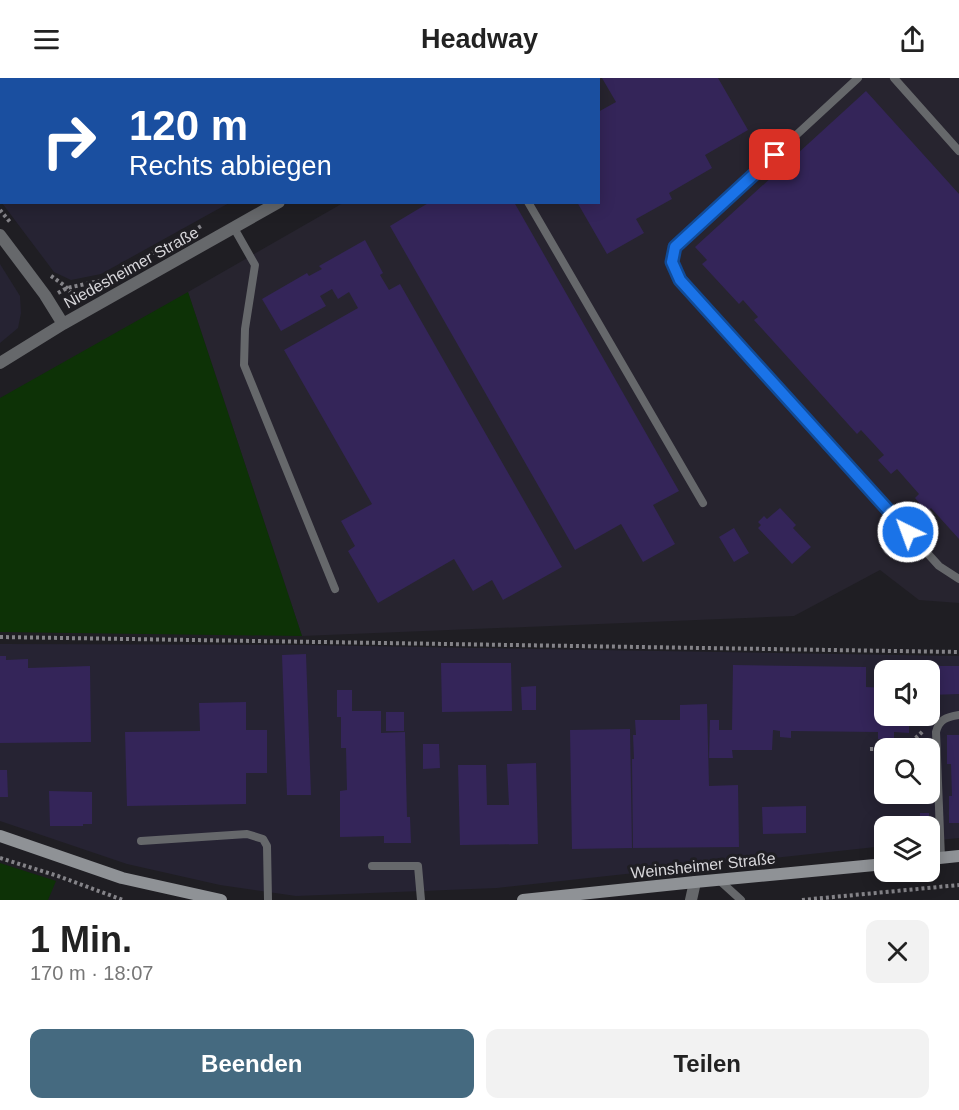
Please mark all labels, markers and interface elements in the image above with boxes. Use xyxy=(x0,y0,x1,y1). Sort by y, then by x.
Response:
icon: menu xyxy=(30,23,63,56)
icon: share xyxy=(896,23,929,56)
text: Headway xyxy=(421,24,538,54)
icon: right xyxy=(30,102,108,180)
text: 120 m xyxy=(129,102,248,149)
pin xyxy=(749,129,800,180)
icon: arrive xyxy=(758,138,791,171)
text: Rechts abbiegen xyxy=(129,151,332,181)
street label: Niedesheimer Straße xyxy=(61,223,202,312)
position arrow xyxy=(876,500,940,564)
map controls xyxy=(874,660,940,882)
button: sound xyxy=(874,660,940,726)
button: search xyxy=(874,738,940,804)
button: layers xyxy=(874,816,940,882)
street label: Weinsheimer Straße xyxy=(630,849,776,882)
text: 1 Min. xyxy=(30,919,132,960)
button: close xyxy=(866,920,929,983)
text: 170 m · 18:07 xyxy=(30,962,153,984)
button: Beenden xyxy=(30,1029,474,1098)
button: Teilen xyxy=(486,1029,929,1098)

